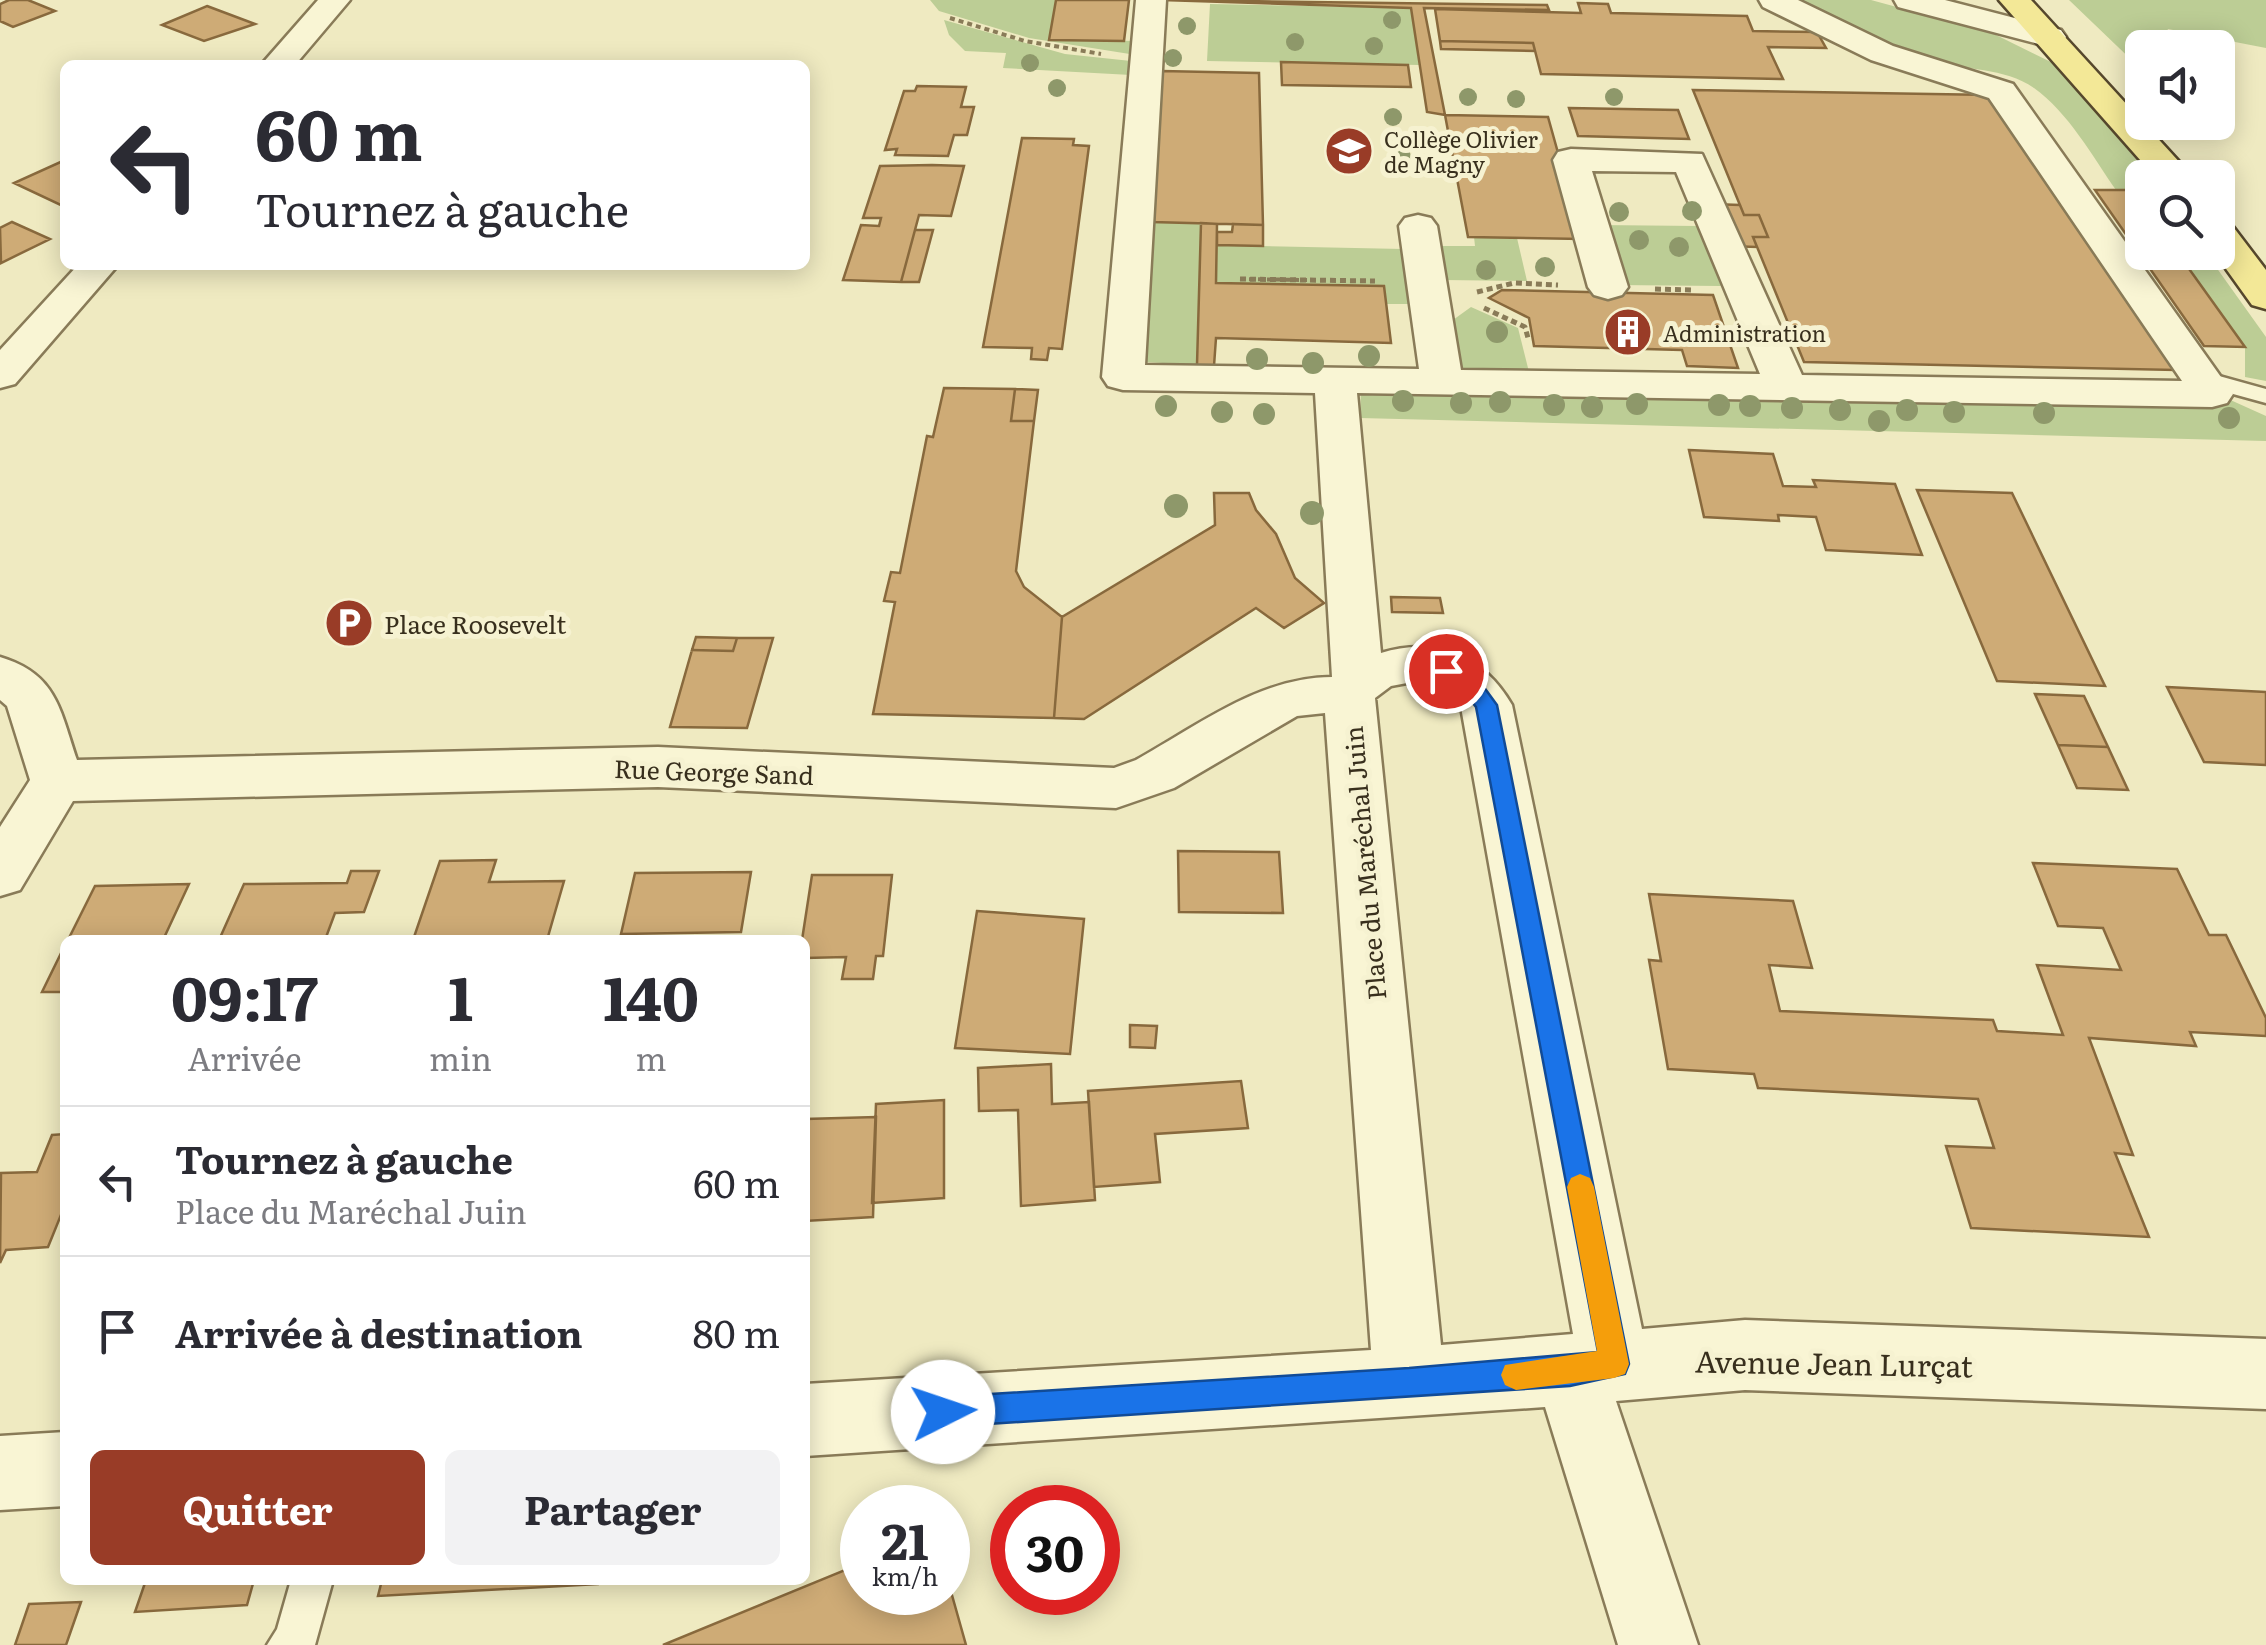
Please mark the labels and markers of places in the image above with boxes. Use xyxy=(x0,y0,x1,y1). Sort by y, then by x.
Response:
place label: Collège Olivier de Magny xyxy=(1384,122,1539,180)
school or university icon: Collège Olivier de Magny xyxy=(1323,125,1375,177)
building icon: Administration xyxy=(1602,306,1654,358)
place label: Administration xyxy=(1663,316,1826,349)
parking icon: Place Roosevelt xyxy=(323,597,375,649)
place label: Place Roosevelt xyxy=(384,605,566,642)
pin xyxy=(1404,629,1489,714)

